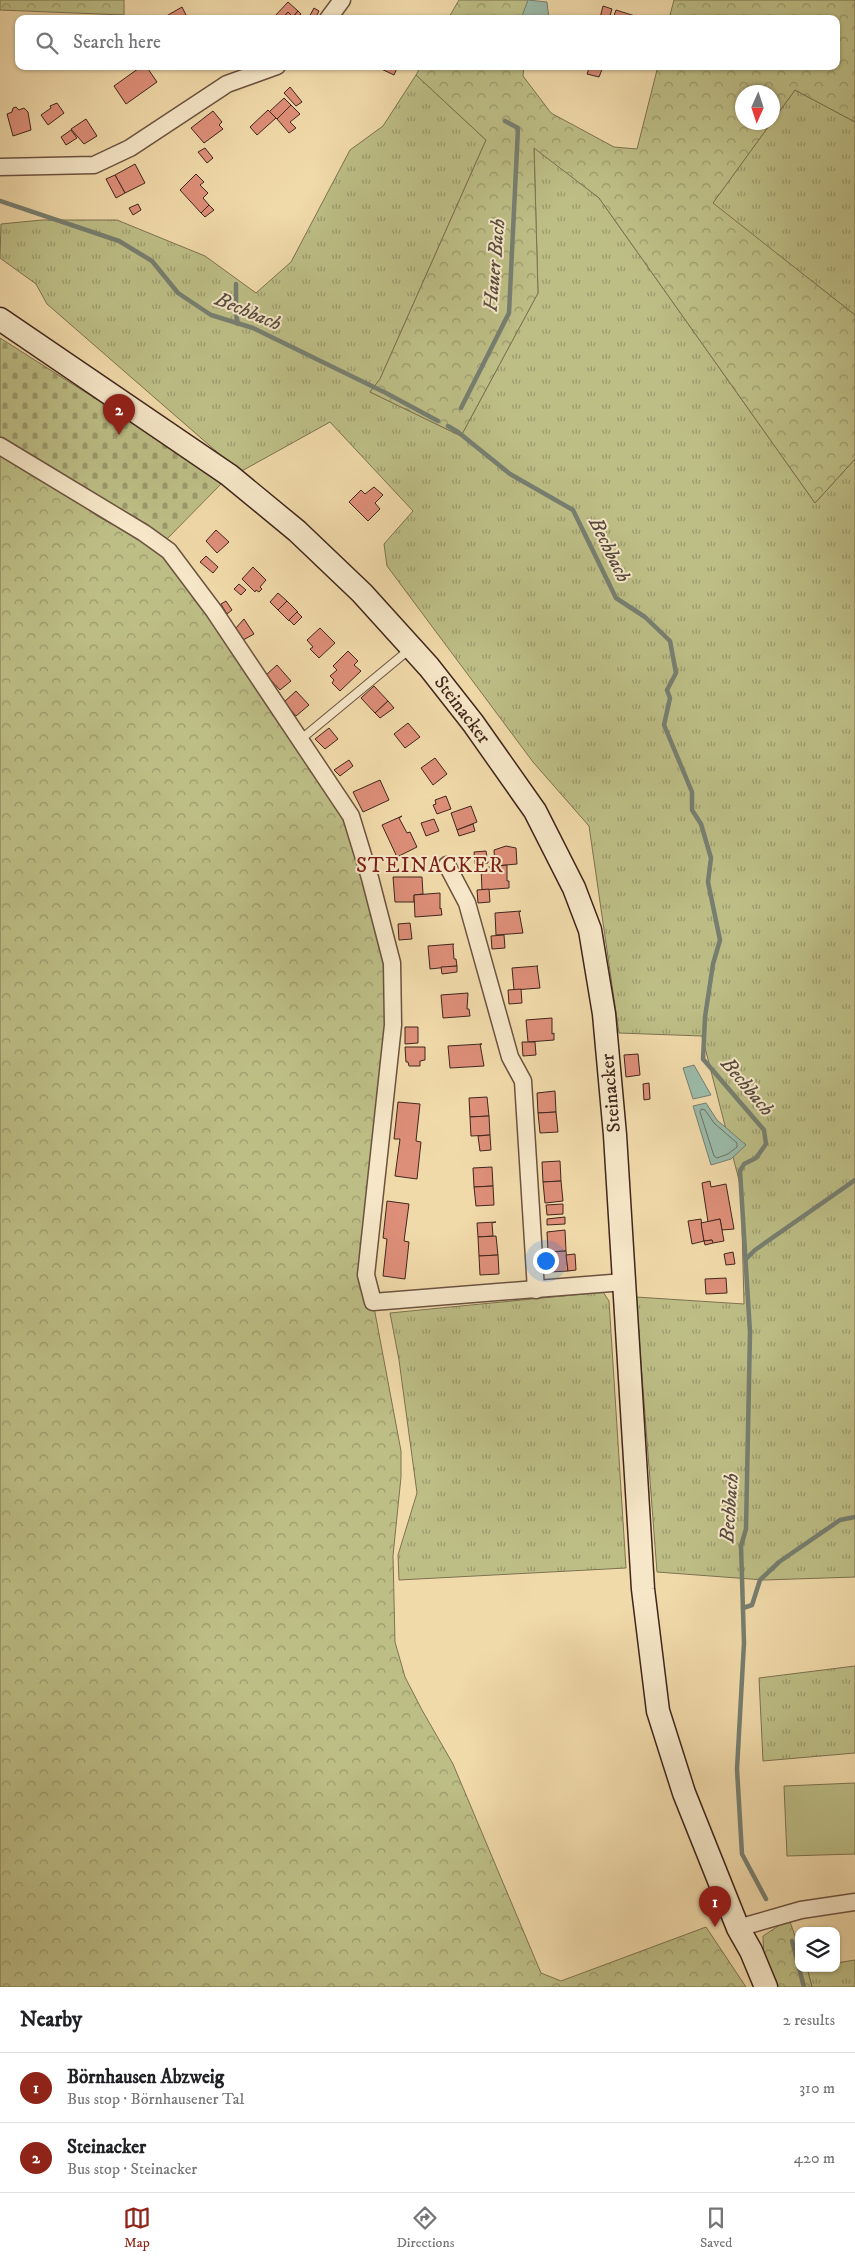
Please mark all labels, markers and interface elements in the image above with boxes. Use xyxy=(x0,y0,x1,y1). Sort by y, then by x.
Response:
search box xyxy=(15,15,840,70)
icon: search xyxy=(33,29,61,57)
text: Search here xyxy=(73,31,161,54)
north arrow xyxy=(735,85,780,130)
water label: Hauer Bach xyxy=(478,218,511,313)
water label: Bechbach xyxy=(210,287,285,337)
pin: 2 xyxy=(103,394,135,435)
water label: Bechbach xyxy=(582,513,635,587)
street label: Steinacker xyxy=(429,671,495,749)
district label: STEINACKER xyxy=(356,853,504,879)
water label: Bechbach xyxy=(715,1052,779,1122)
street label: Steinacker xyxy=(596,1053,626,1133)
your location xyxy=(533,1248,559,1274)
water label: Bechbach xyxy=(715,1473,745,1544)
pin: 1 xyxy=(699,1886,731,1927)
map controls xyxy=(795,1927,840,1972)
button: layers xyxy=(795,1927,840,1972)
text: Nearby xyxy=(20,2007,82,2033)
text: 2 results xyxy=(783,2010,835,2030)
text: Börnhausen Abzweig xyxy=(67,2066,224,2089)
text: 1 xyxy=(33,2078,39,2098)
text: 310 m xyxy=(799,2078,835,2098)
text: Bus stop · Börnhausener Tal xyxy=(67,2089,244,2109)
text: Steinacker xyxy=(67,2136,146,2159)
text: 2 xyxy=(32,2148,40,2168)
text: 420 m xyxy=(794,2148,835,2168)
text: Bus stop · Steinacker xyxy=(67,2159,197,2179)
tab: Map xyxy=(123,2204,151,2252)
tab: Directions xyxy=(396,2204,454,2252)
tab: Saved xyxy=(700,2204,732,2252)

